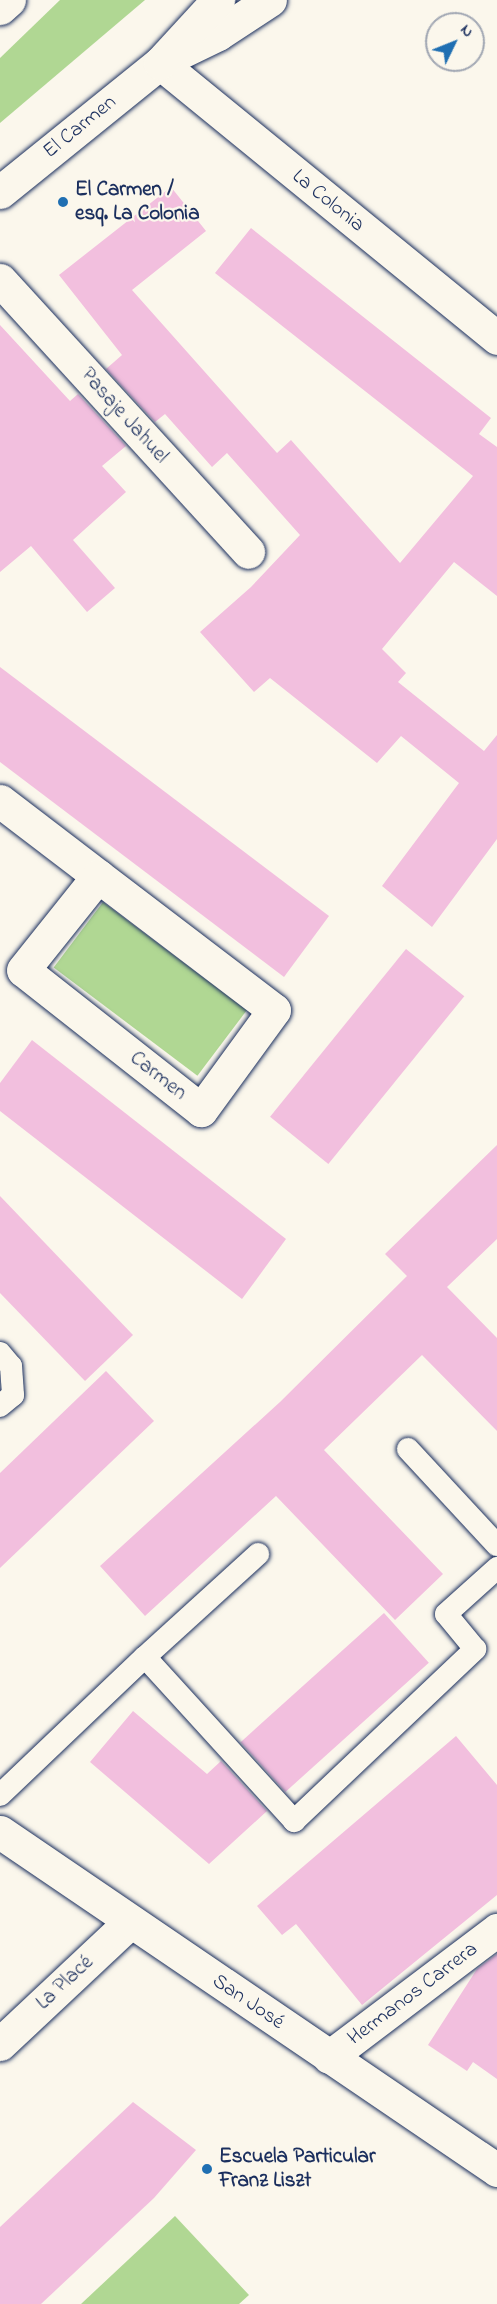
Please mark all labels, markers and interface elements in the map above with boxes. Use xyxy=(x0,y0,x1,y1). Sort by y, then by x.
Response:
north arrow xyxy=(425,12,485,72)
text: N xyxy=(454,19,479,43)
street label: El Carmen xyxy=(38,90,122,164)
street label: La Colonia xyxy=(287,164,369,238)
place label: El Carmen / esq. La Colonia xyxy=(75,177,199,227)
marker: El Carmen / esq. La Colonia xyxy=(56,195,70,209)
street label: Pasaje Jahuel xyxy=(75,363,173,469)
street label: Carmen xyxy=(124,1046,192,1106)
street label: Hermanos Carrera xyxy=(343,1937,483,2051)
street label: La Placé xyxy=(31,1950,99,2016)
street label: San José xyxy=(207,1969,289,2035)
place label: Escuela Particular Franz Liszt xyxy=(219,2144,375,2194)
marker: Escuela Particular Franz Liszt xyxy=(200,2162,214,2176)

